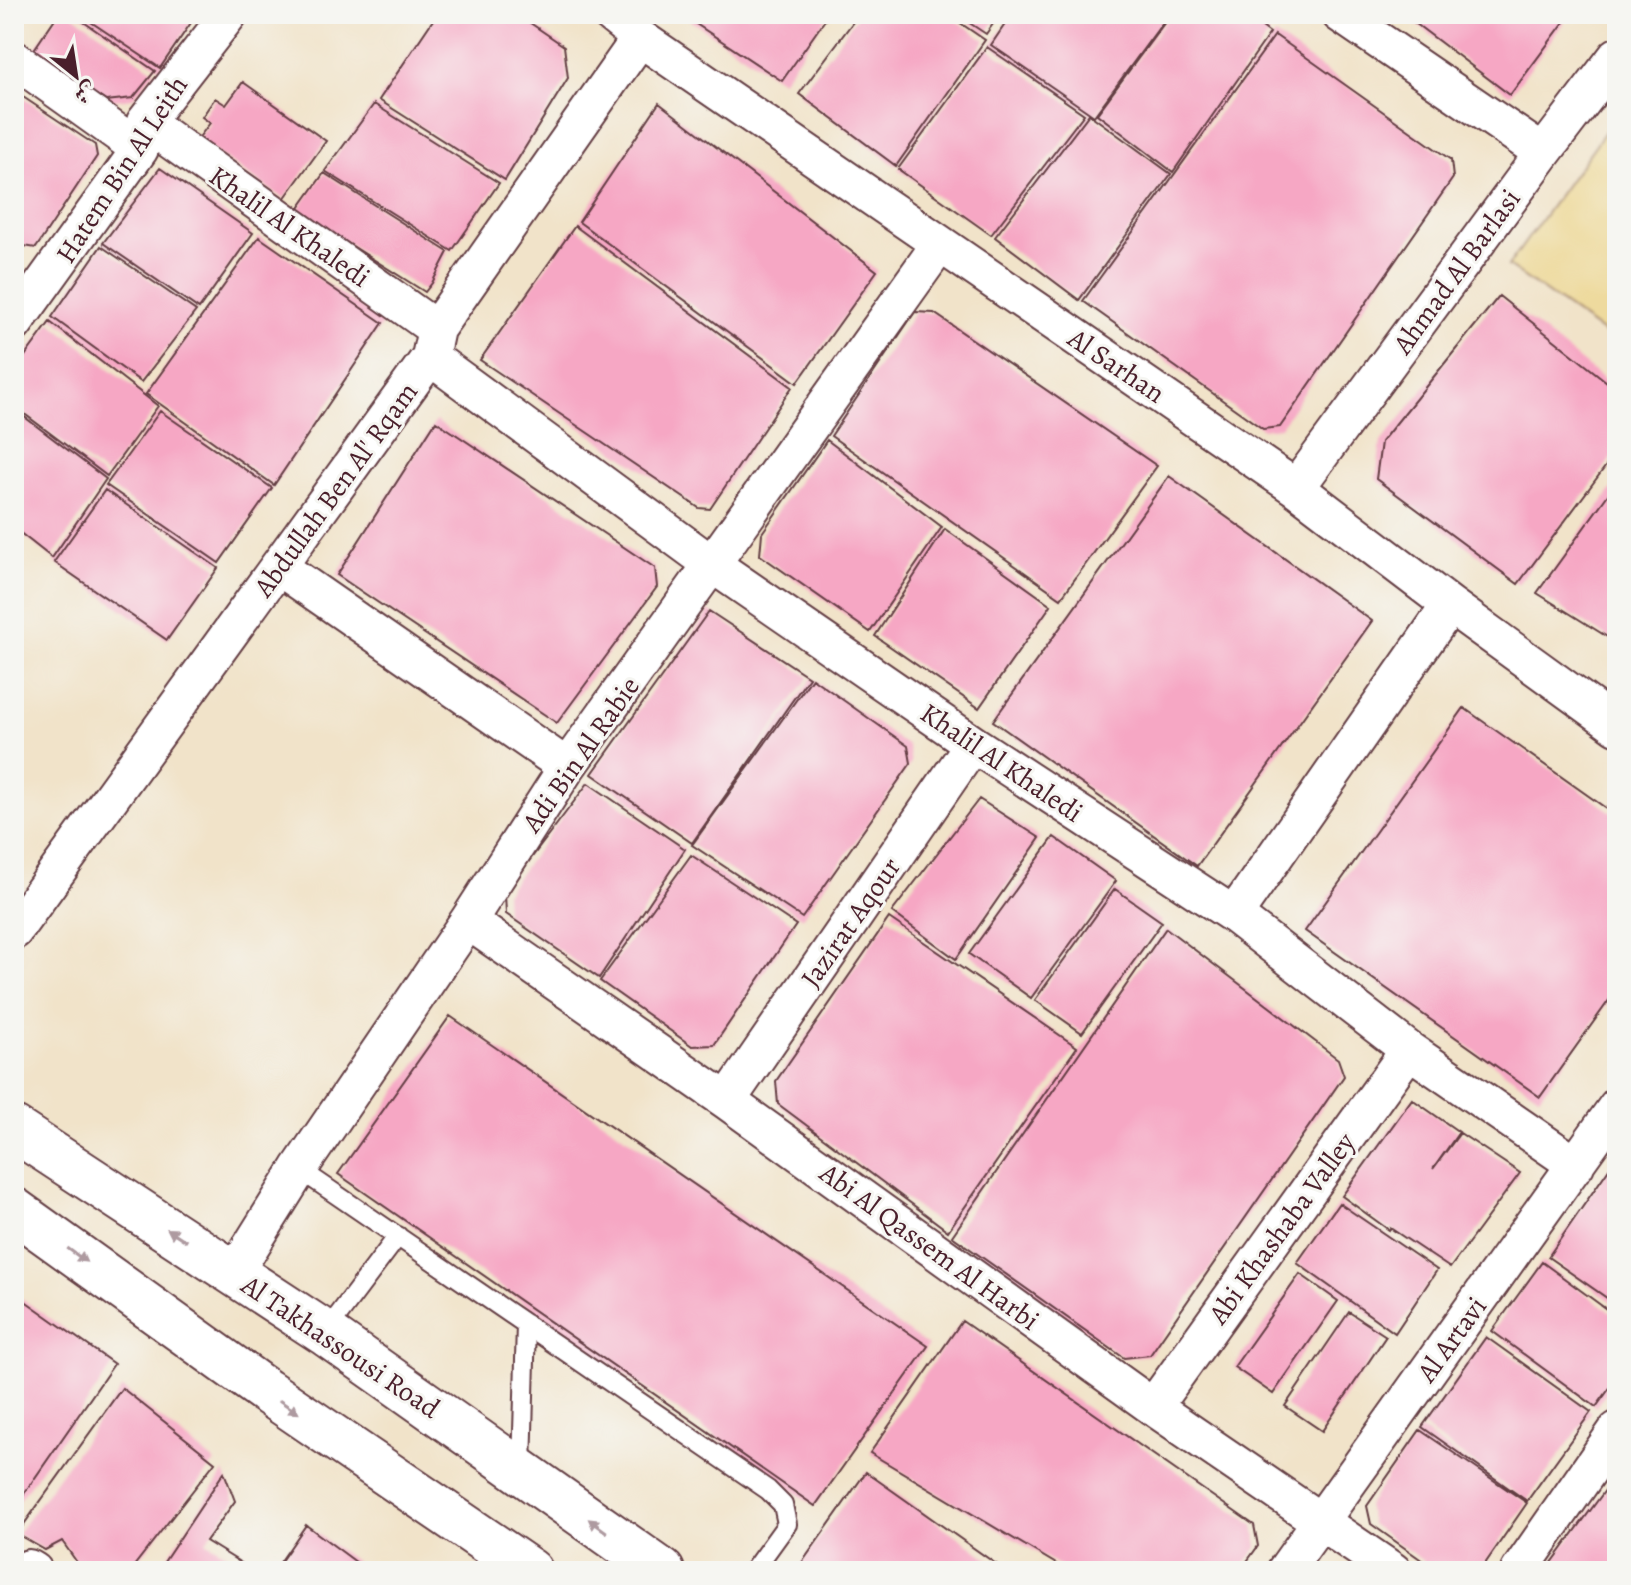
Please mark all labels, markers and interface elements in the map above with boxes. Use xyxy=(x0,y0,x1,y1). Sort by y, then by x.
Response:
north arrow xyxy=(36,36,116,116)
street label: Hatem Bin Al Leith xyxy=(47,68,197,271)
text: ش xyxy=(69,74,102,111)
street label: Khalil Al Khaledi xyxy=(201,157,378,297)
street label: Ahmad Al Barlasi xyxy=(1383,181,1530,363)
street label: Al Sarhan xyxy=(1060,319,1172,412)
street label: Abdullah Ben Al' Rqam xyxy=(244,375,427,605)
street label: Adi Bin Al Rabie xyxy=(512,669,649,841)
street label: Khalil Al Khaledi xyxy=(913,694,1090,831)
street label: Jazirat Aqour xyxy=(792,850,910,995)
street label: Abi Khashaba Valley xyxy=(1199,1125,1364,1333)
street label: Abi Al Qassem Al Harbi xyxy=(811,1154,1047,1339)
one-way arrow xyxy=(166,1228,187,1243)
one-way arrow xyxy=(67,1247,88,1262)
street label: Al Takhassousi Road xyxy=(233,1266,448,1428)
street label: Al Artavi xyxy=(1407,1289,1496,1391)
one-way arrow xyxy=(278,1399,299,1414)
one-way arrow xyxy=(588,1518,609,1534)

